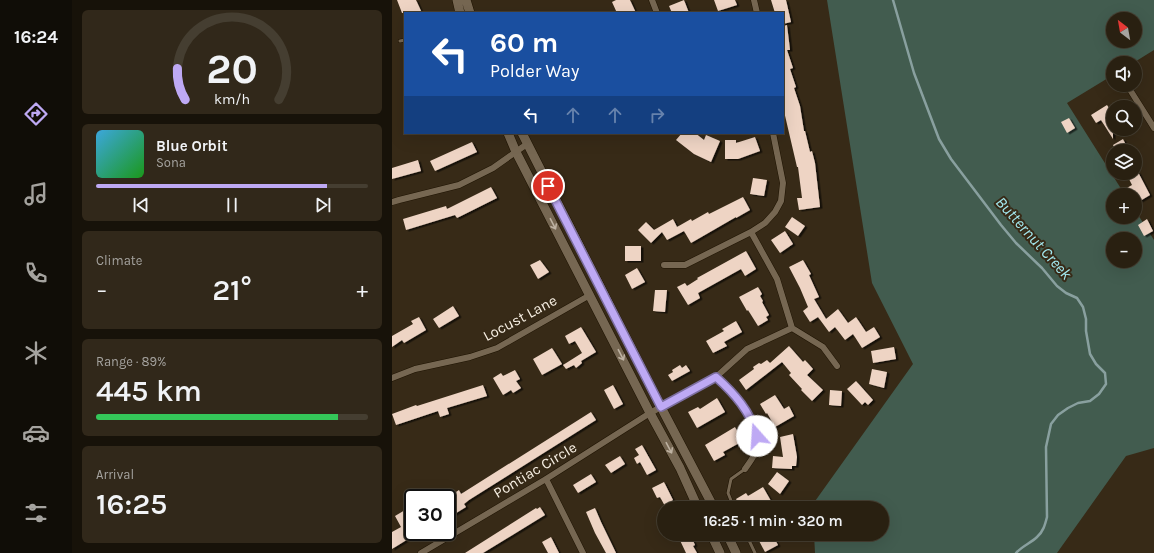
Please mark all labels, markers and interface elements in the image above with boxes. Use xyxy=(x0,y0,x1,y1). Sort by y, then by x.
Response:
north arrow xyxy=(1106,12,1142,48)
map controls xyxy=(1106,12,1142,268)
text: 16:24 xyxy=(14,26,58,48)
text: 60 m xyxy=(490,26,558,59)
icon: left xyxy=(424,28,476,80)
text: 20 xyxy=(206,45,258,93)
button: sound xyxy=(1106,56,1142,92)
text: Polder Way xyxy=(490,60,579,82)
text: km/h xyxy=(214,91,250,108)
icon: directions xyxy=(22,100,50,128)
button: search xyxy=(1106,100,1142,136)
icon: left xyxy=(520,104,542,126)
icon: ahead xyxy=(562,104,584,126)
icon: ahead xyxy=(604,104,626,126)
icon: right xyxy=(646,104,668,126)
text: Blue Orbit xyxy=(156,137,228,155)
button: layers xyxy=(1106,144,1142,180)
text: Sona xyxy=(156,155,186,170)
pin xyxy=(531,169,565,203)
icon: arrive xyxy=(537,175,559,197)
icon: music xyxy=(22,180,50,208)
button: + xyxy=(1106,188,1142,224)
water label: Butternut Creek xyxy=(992,193,1077,284)
icon: previous xyxy=(130,194,152,216)
icon: pause xyxy=(221,194,243,216)
icon: next xyxy=(312,194,334,216)
one-way arrow xyxy=(550,218,557,230)
button: − xyxy=(1106,232,1142,268)
text: Climate xyxy=(96,253,142,268)
icon: phone xyxy=(22,259,50,287)
text: 21° xyxy=(212,272,252,308)
text: − xyxy=(96,277,108,303)
text: + xyxy=(356,277,368,303)
street label: Locust Lane xyxy=(480,291,560,345)
icon: climate xyxy=(22,339,50,367)
one-way arrow xyxy=(618,349,625,361)
text: Range · 89% xyxy=(96,354,166,369)
text: 445 km xyxy=(96,373,202,409)
position arrow xyxy=(736,415,778,457)
icon: car xyxy=(22,419,50,447)
street label: Pontiac Circle xyxy=(490,438,580,502)
one-way arrow xyxy=(665,441,673,453)
text: Arrival xyxy=(96,467,134,482)
text: 16:25 xyxy=(96,486,167,522)
speed limit sign: 30 xyxy=(404,489,456,541)
icon: filters xyxy=(22,499,50,527)
text: 16:25 · 1 min · 320 m xyxy=(703,512,843,530)

